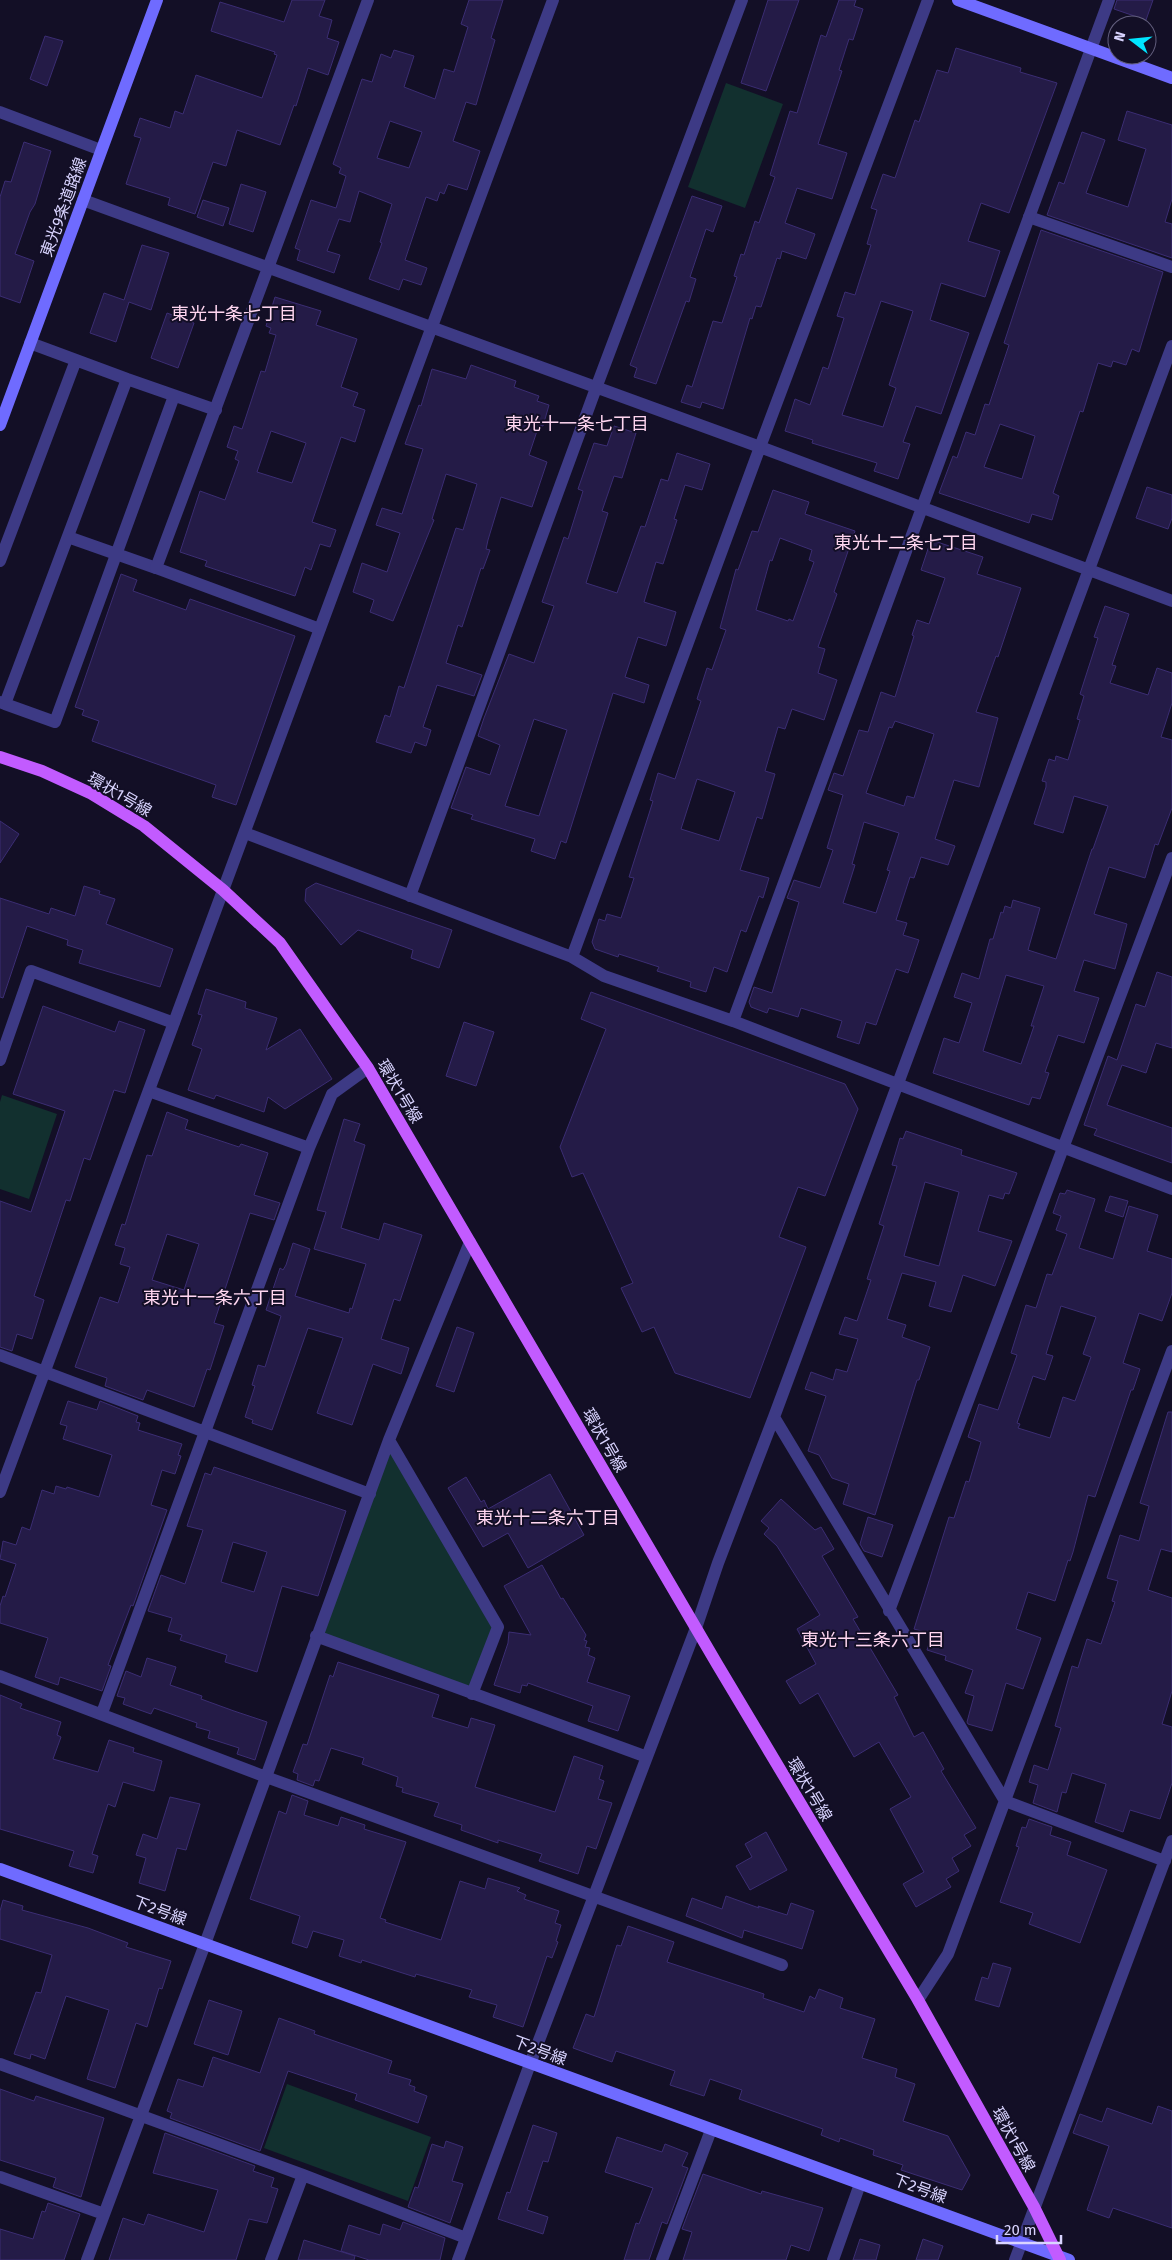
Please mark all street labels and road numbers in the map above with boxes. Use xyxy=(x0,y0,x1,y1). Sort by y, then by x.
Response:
street label: 東光9条道路線 xyxy=(37,155,90,259)
street label: 環状1号線 xyxy=(84,768,155,820)
street label: 環状1号線 xyxy=(373,1056,426,1127)
street label: 環状1号線 xyxy=(579,1405,631,1476)
street label: 環状1号線 xyxy=(783,1754,836,1825)
street label: 下2号線 xyxy=(130,1892,189,1929)
street label: 下2号線 xyxy=(510,2032,569,2069)
street label: 環状1号線 xyxy=(988,2104,1039,2175)
street label: 下2号線 xyxy=(890,2170,949,2207)

